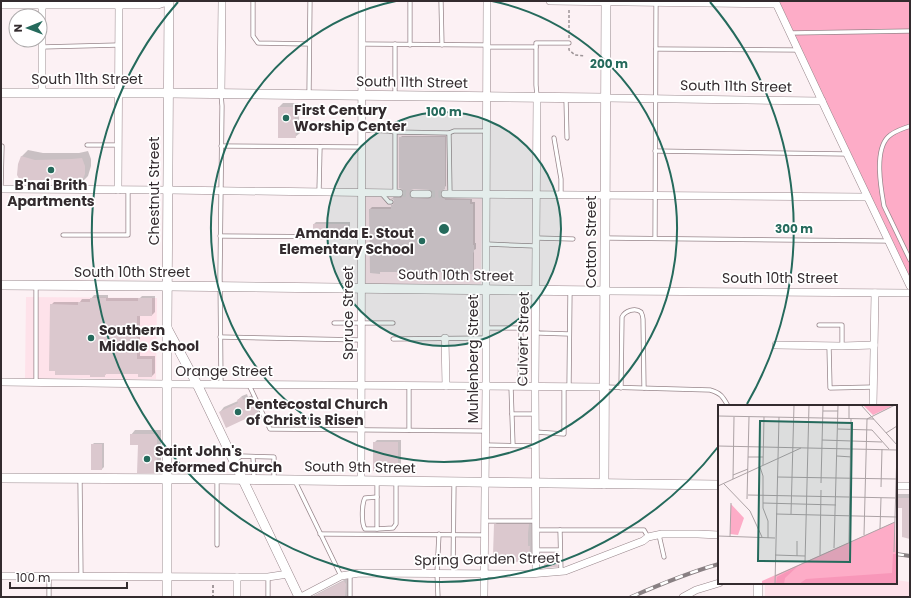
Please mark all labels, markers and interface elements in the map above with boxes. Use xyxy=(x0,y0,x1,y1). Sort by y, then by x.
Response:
north arrow xyxy=(8,8,48,48)
text: N xyxy=(10,24,26,32)
text: 200 m xyxy=(590,55,628,72)
street label: South 11th Street xyxy=(31,69,143,89)
street label: South 11th Street xyxy=(356,71,468,93)
street label: South 11th Street xyxy=(680,75,792,97)
place label: First Century Worship Center xyxy=(294,100,407,136)
text: 100 m xyxy=(426,103,462,120)
marker: First Century Worship Center xyxy=(281,113,291,123)
street label: Chestnut Street xyxy=(144,137,164,245)
marker: B'nai Brith Apartments xyxy=(46,165,56,175)
place label: B'nai Brith Apartments xyxy=(7,175,95,211)
street label: Cotton Street xyxy=(581,196,601,288)
text: 300 m xyxy=(775,220,813,237)
centre of rings xyxy=(437,222,451,236)
place label: Amanda E. Stout Elementary School xyxy=(279,223,414,259)
marker: Amanda E. Stout Elementary School xyxy=(417,236,427,246)
street label: South 10th Street xyxy=(74,262,190,282)
street label: South 10th Street xyxy=(398,264,514,286)
street label: Spruce Street xyxy=(338,266,358,360)
street label: South 10th Street xyxy=(722,268,838,288)
street label: Culvert Street xyxy=(512,291,534,387)
street label: Muhlenberg Street xyxy=(463,295,483,423)
place label: Southern Middle School xyxy=(99,320,199,356)
marker: Southern Middle School xyxy=(86,333,96,343)
street label: Orange Street xyxy=(175,361,273,381)
place label: Pentecostal Church of Christ is Risen xyxy=(246,394,388,430)
inset map xyxy=(718,405,897,584)
marker: Pentecostal Church of Christ is Risen xyxy=(233,407,243,417)
place label: Saint John's Reformed Church xyxy=(155,441,282,477)
marker: Saint John's Reformed Church xyxy=(142,454,152,464)
street label: South 9th Street xyxy=(304,456,416,478)
street label: Spring Garden Street xyxy=(414,548,560,570)
scale bar xyxy=(10,564,127,590)
text: 100 m xyxy=(16,569,50,586)

